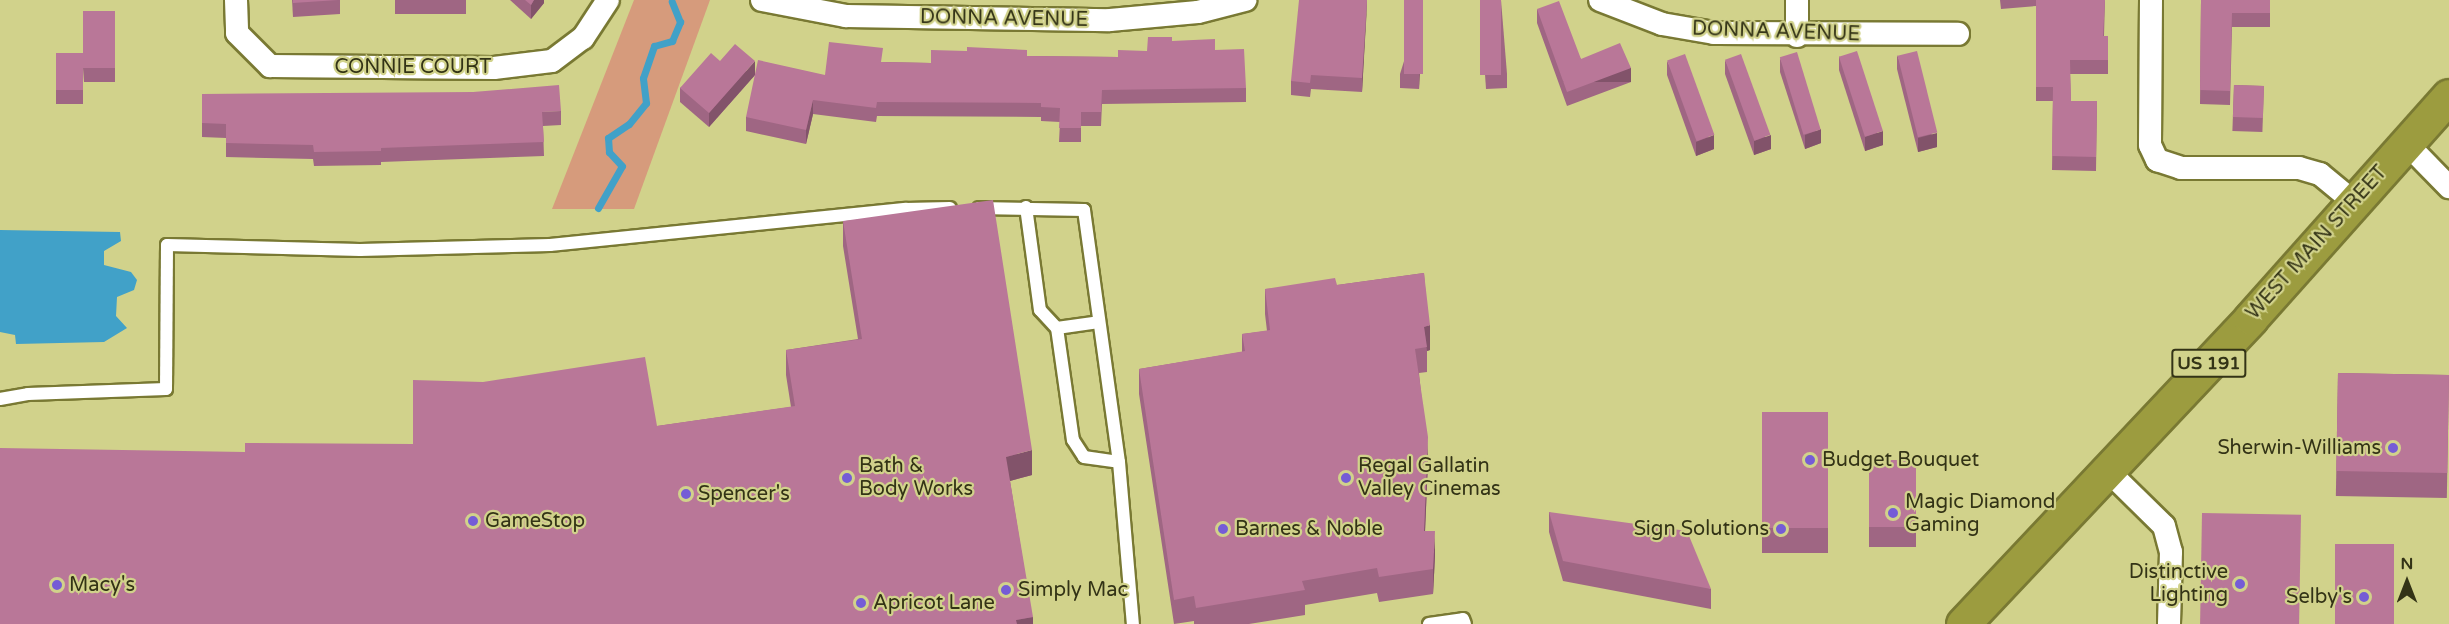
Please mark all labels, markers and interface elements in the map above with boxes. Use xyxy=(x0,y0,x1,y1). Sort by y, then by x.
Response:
street label: DONNA AVENUE xyxy=(920,6,1088,32)
street label: DONNA AVENUE xyxy=(1692,17,1860,47)
street label: CONNIE COURT xyxy=(335,55,491,79)
street label: WEST MAIN STREET xyxy=(2242,161,2392,325)
road number: US 191 xyxy=(2170,348,2248,378)
place label: Sherwin-Williams xyxy=(2217,436,2381,460)
marker: Sherwin-Williams xyxy=(2386,441,2400,455)
place label: Budget Bouquet xyxy=(1822,448,1979,472)
marker: Budget Bouquet xyxy=(1803,453,1817,467)
place label: Bath & Body Works xyxy=(859,454,973,501)
place label: Regal Gallatin Valley Cinemas xyxy=(1358,454,1501,501)
marker: Bath & Body Works xyxy=(840,471,854,485)
marker: Regal Gallatin Valley Cinemas xyxy=(1339,471,1353,485)
place label: Spencer's xyxy=(698,482,790,506)
marker: Spencer's xyxy=(679,487,693,501)
place label: Magic Diamond Gaming xyxy=(1905,490,2055,537)
marker: Magic Diamond Gaming xyxy=(1886,506,1900,520)
place label: GameStop xyxy=(485,509,585,533)
marker: GameStop xyxy=(466,514,480,528)
place label: Barnes & Noble xyxy=(1235,517,1383,541)
place label: Sign Solutions xyxy=(1634,517,1769,541)
marker: Barnes & Noble xyxy=(1216,522,1230,536)
marker: Sign Solutions xyxy=(1774,522,1788,536)
north arrow xyxy=(2377,552,2437,612)
text: N xyxy=(2401,554,2413,574)
place label: Distinctive Lighting xyxy=(2129,560,2228,607)
place label: Macy's xyxy=(69,573,135,597)
marker: Distinctive Lighting xyxy=(2233,577,2247,591)
marker: Macy's xyxy=(50,578,64,592)
place label: Simply Mac xyxy=(1018,578,1128,602)
marker: Simply Mac xyxy=(999,583,1013,597)
place label: Selby's xyxy=(2286,585,2352,609)
marker: Selby's xyxy=(2357,590,2371,604)
place label: Apricot Lane xyxy=(873,591,995,615)
marker: Apricot Lane xyxy=(854,596,868,610)

